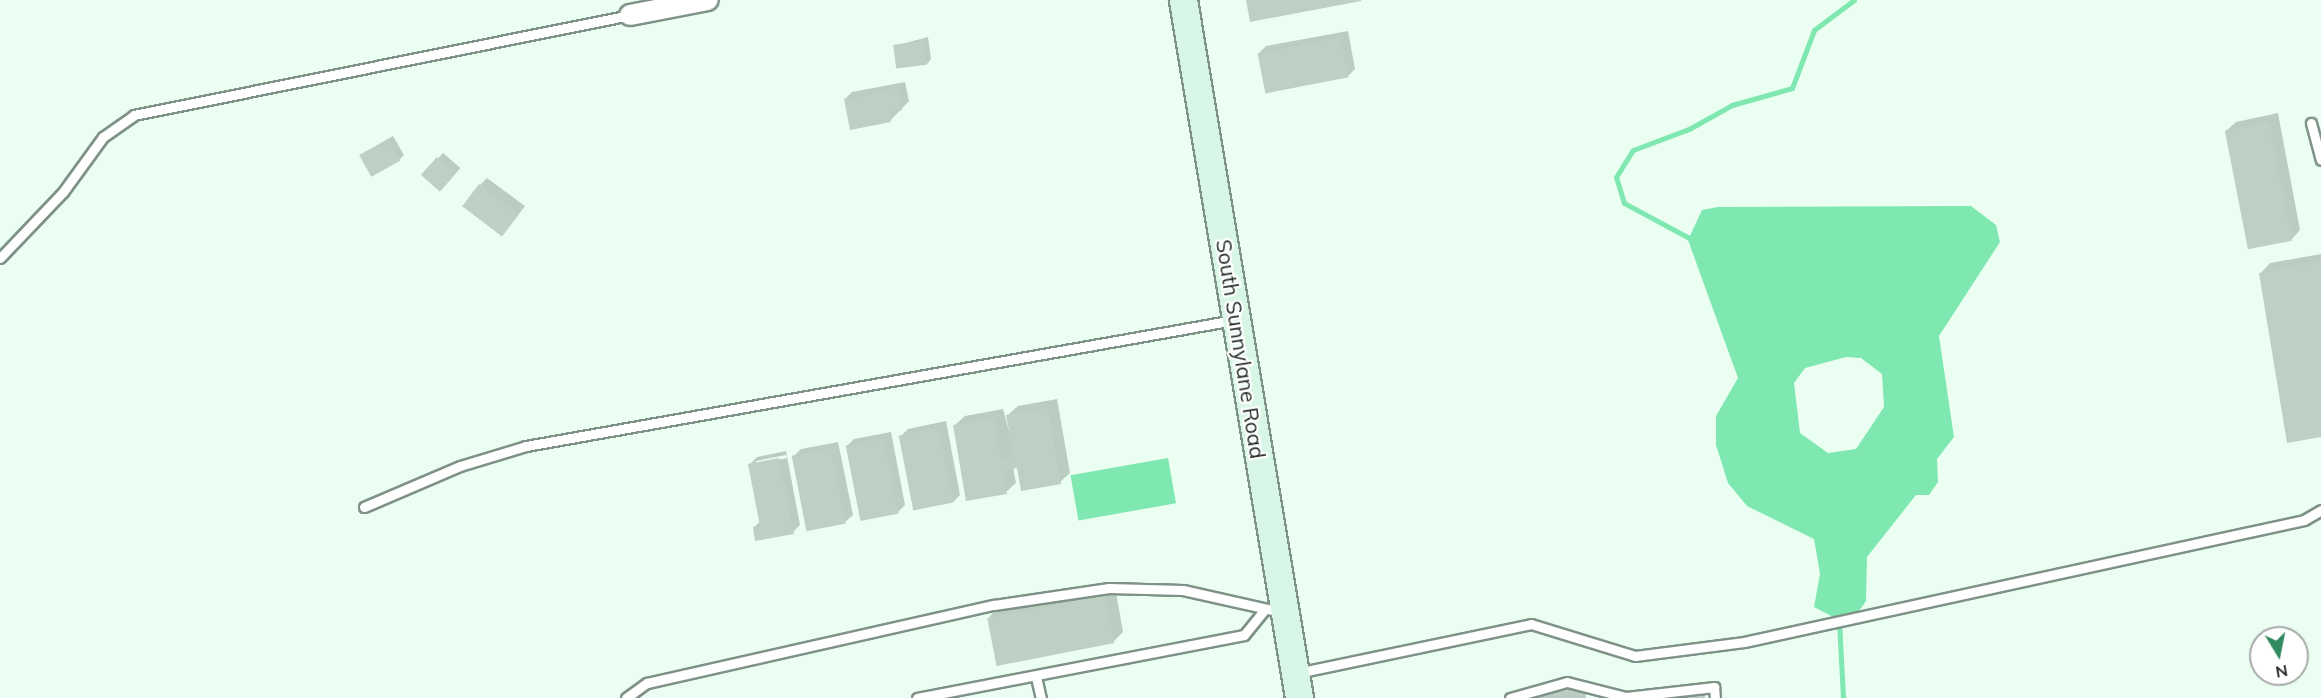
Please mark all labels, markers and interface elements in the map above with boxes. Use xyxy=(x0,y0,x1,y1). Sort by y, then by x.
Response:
street label: South Sunnylane Road xyxy=(1211,238,1271,460)
north arrow xyxy=(2249,626,2309,686)
text: N xyxy=(2274,661,2289,683)

